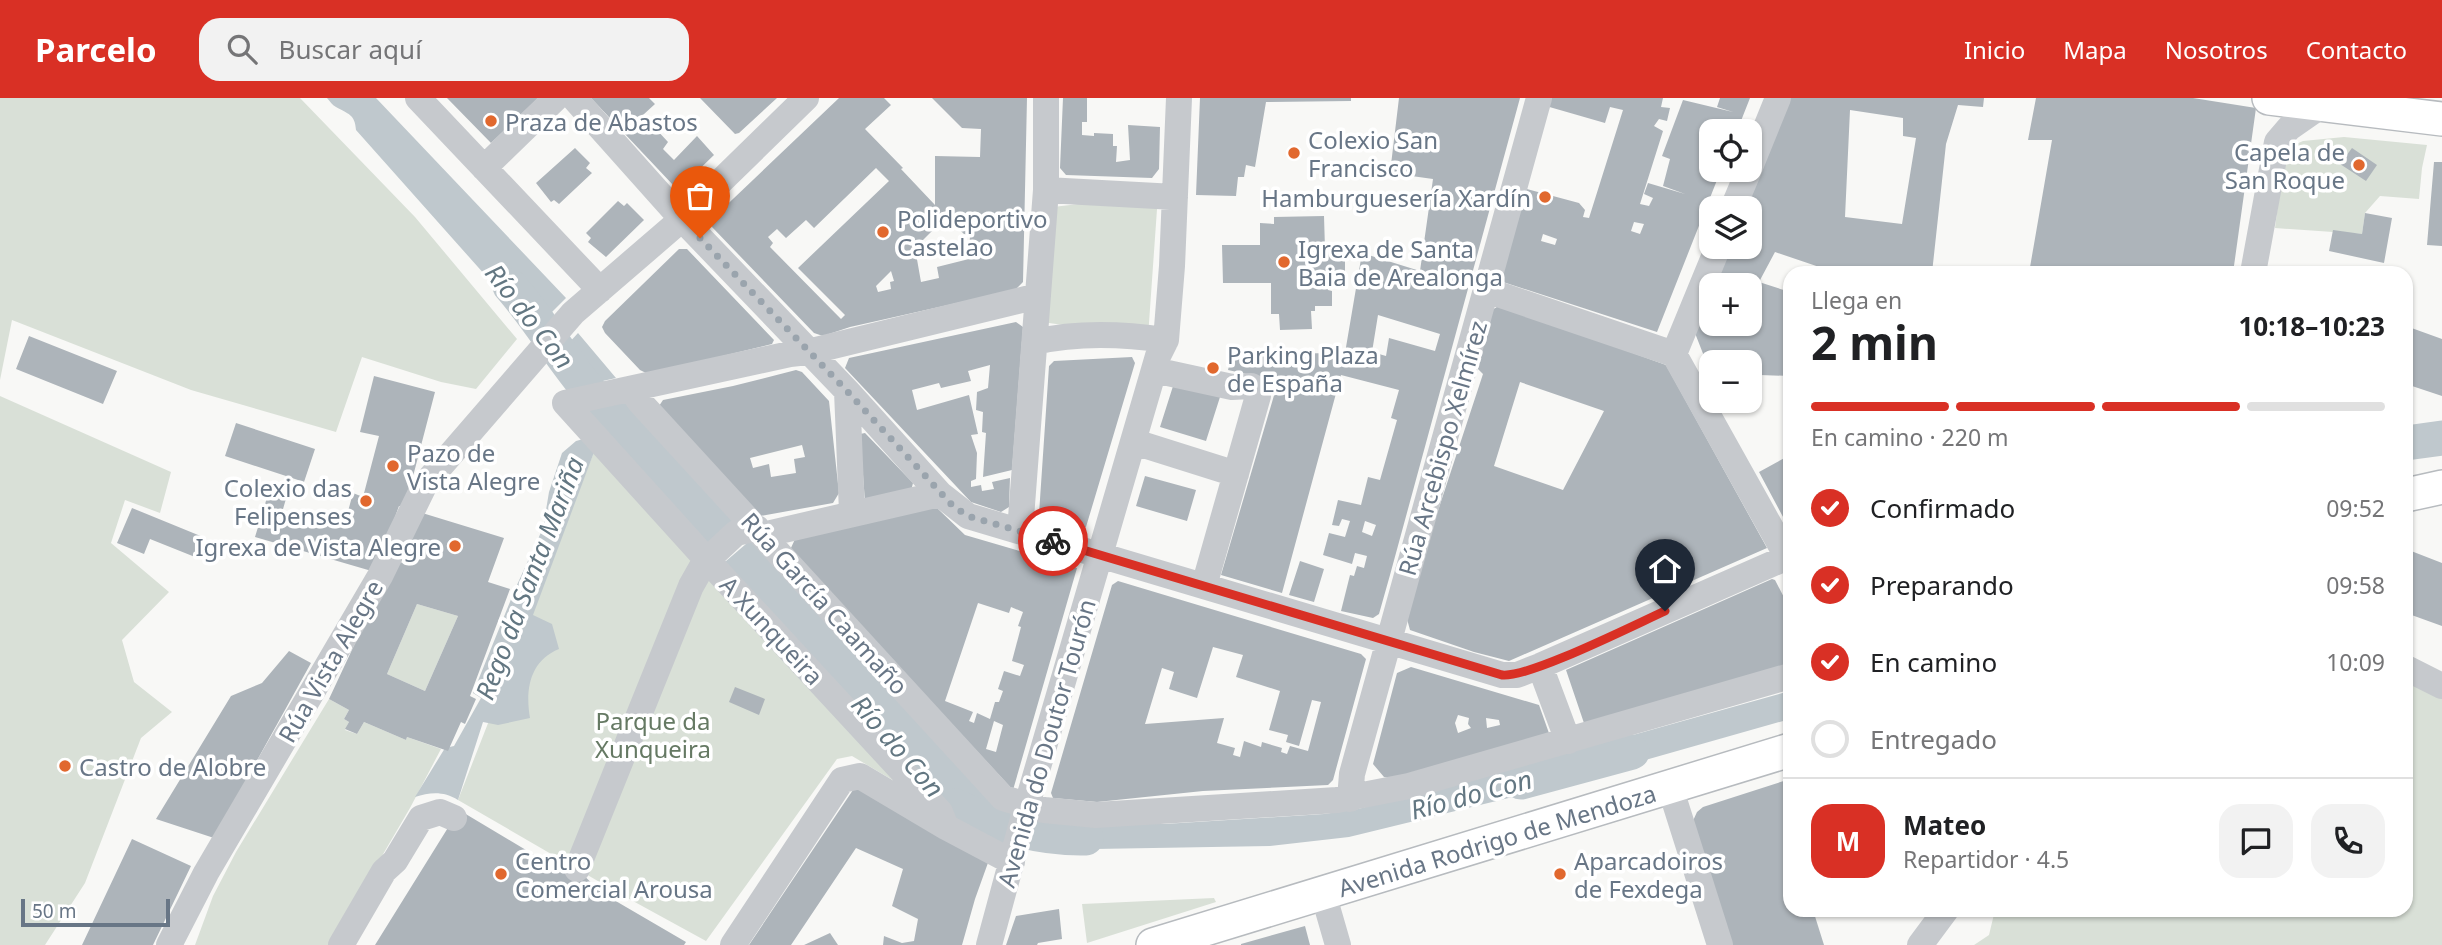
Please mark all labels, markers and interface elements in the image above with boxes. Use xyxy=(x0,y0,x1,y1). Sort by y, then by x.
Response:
search box xyxy=(199,18,689,81)
text: Parcelo xyxy=(35,27,157,72)
icon: search xyxy=(223,30,261,68)
text: Buscar aquí xyxy=(279,31,422,67)
text: Inicio xyxy=(1964,33,2025,66)
text: Mapa xyxy=(2063,33,2127,66)
text: Nosotros xyxy=(2165,33,2268,66)
text: Contacto xyxy=(2306,33,2407,66)
place label: Praza de Abastos xyxy=(505,105,698,138)
marker: Praza de Abastos xyxy=(483,113,499,129)
map controls xyxy=(1699,119,1762,413)
button: locate xyxy=(1699,119,1762,182)
place label: Colexio San Francisco xyxy=(1308,123,1438,184)
place label: Capela de San Roque xyxy=(2225,135,2345,196)
marker: Colexio San Francisco xyxy=(1286,145,1302,161)
marker: Capela de San Roque xyxy=(2351,157,2367,173)
pin xyxy=(670,166,730,238)
icon: bag xyxy=(681,177,719,215)
place label: Hamburguesería Xardín xyxy=(1261,181,1531,214)
marker: Hamburguesería Xardín xyxy=(1537,189,1553,205)
button: layers xyxy=(1699,196,1762,259)
place label: Polideportivo Castelao xyxy=(897,202,1047,263)
marker: Polideportivo Castelao xyxy=(875,224,891,240)
place label: Igrexa de Santa Baia de Arealonga xyxy=(1298,232,1503,293)
marker: Igrexa de Santa Baia de Arealonga xyxy=(1276,254,1292,270)
water label: Río do Con xyxy=(478,256,582,376)
button: + xyxy=(1699,273,1762,336)
text: Llega en xyxy=(1811,284,1902,316)
text: 10:18–10:23 xyxy=(2238,308,2385,344)
text: 2 min xyxy=(1811,311,1938,373)
street label: Rúa Arcebispo Xelmírez xyxy=(1390,317,1494,579)
place label: Parking Plaza de España xyxy=(1227,338,1379,399)
button: − xyxy=(1699,350,1762,413)
marker: Parking Plaza de España xyxy=(1205,360,1221,376)
text: En camino · 220 m xyxy=(1811,421,2009,453)
place label: Pazo de Vista Alegre xyxy=(407,436,540,497)
water label: Rego da Santa Mariña xyxy=(466,451,592,705)
marker: Pazo de Vista Alegre xyxy=(385,458,401,474)
place label: Colexio das Felipenses xyxy=(224,471,352,532)
icon: check xyxy=(1811,489,1849,527)
text: Confirmado xyxy=(1870,490,2015,526)
text: 09:52 xyxy=(2326,492,2385,524)
marker: Colexio das Felipenses xyxy=(358,493,374,509)
street label: Rúa García Caamaño xyxy=(734,505,916,701)
courier xyxy=(1018,506,1088,576)
icon: bike xyxy=(1034,522,1072,560)
place label: Igrexa de Vista Alegre xyxy=(195,530,441,563)
marker: Igrexa de Vista Alegre xyxy=(447,538,463,554)
pin xyxy=(1635,539,1695,611)
icon: home xyxy=(1646,550,1684,588)
icon: check xyxy=(1811,566,1849,604)
text: Preparando xyxy=(1870,567,2014,603)
street label: A Xunqueira xyxy=(713,568,831,692)
text: 09:58 xyxy=(2326,569,2385,601)
street label: Rúa Vista Alegre xyxy=(270,574,390,748)
street label: Avenida do Doutor Tourón xyxy=(989,595,1103,891)
icon: check xyxy=(1811,643,1849,681)
text: En camino xyxy=(1870,644,1997,680)
text: 10:09 xyxy=(2326,646,2385,678)
water label: Río do Con xyxy=(844,687,952,805)
park label: Parque da Xunqueira xyxy=(595,704,711,765)
text: Entregado xyxy=(1870,721,1997,757)
place label: Castro de Alobre xyxy=(79,750,266,783)
marker: Castro de Alobre xyxy=(57,758,73,774)
water label: Río do Con xyxy=(1406,761,1536,827)
street label: Avenida Rodrigo de Mendoza xyxy=(1334,776,1660,904)
button: chat xyxy=(2219,804,2293,878)
button: phone xyxy=(2311,804,2385,878)
text: Mateo xyxy=(1903,807,1986,843)
text: M xyxy=(1836,823,1860,859)
text: Repartidor · 4.5 xyxy=(1903,843,2069,875)
place label: Centro Comercial Arousa xyxy=(515,844,713,905)
place label: Aparcadoiros de Fexdega xyxy=(1574,844,1723,905)
marker: Centro Comercial Arousa xyxy=(493,866,509,882)
marker: Aparcadoiros de Fexdega xyxy=(1552,866,1568,882)
scale bar xyxy=(21,896,170,928)
text: 50 m xyxy=(32,898,76,924)

